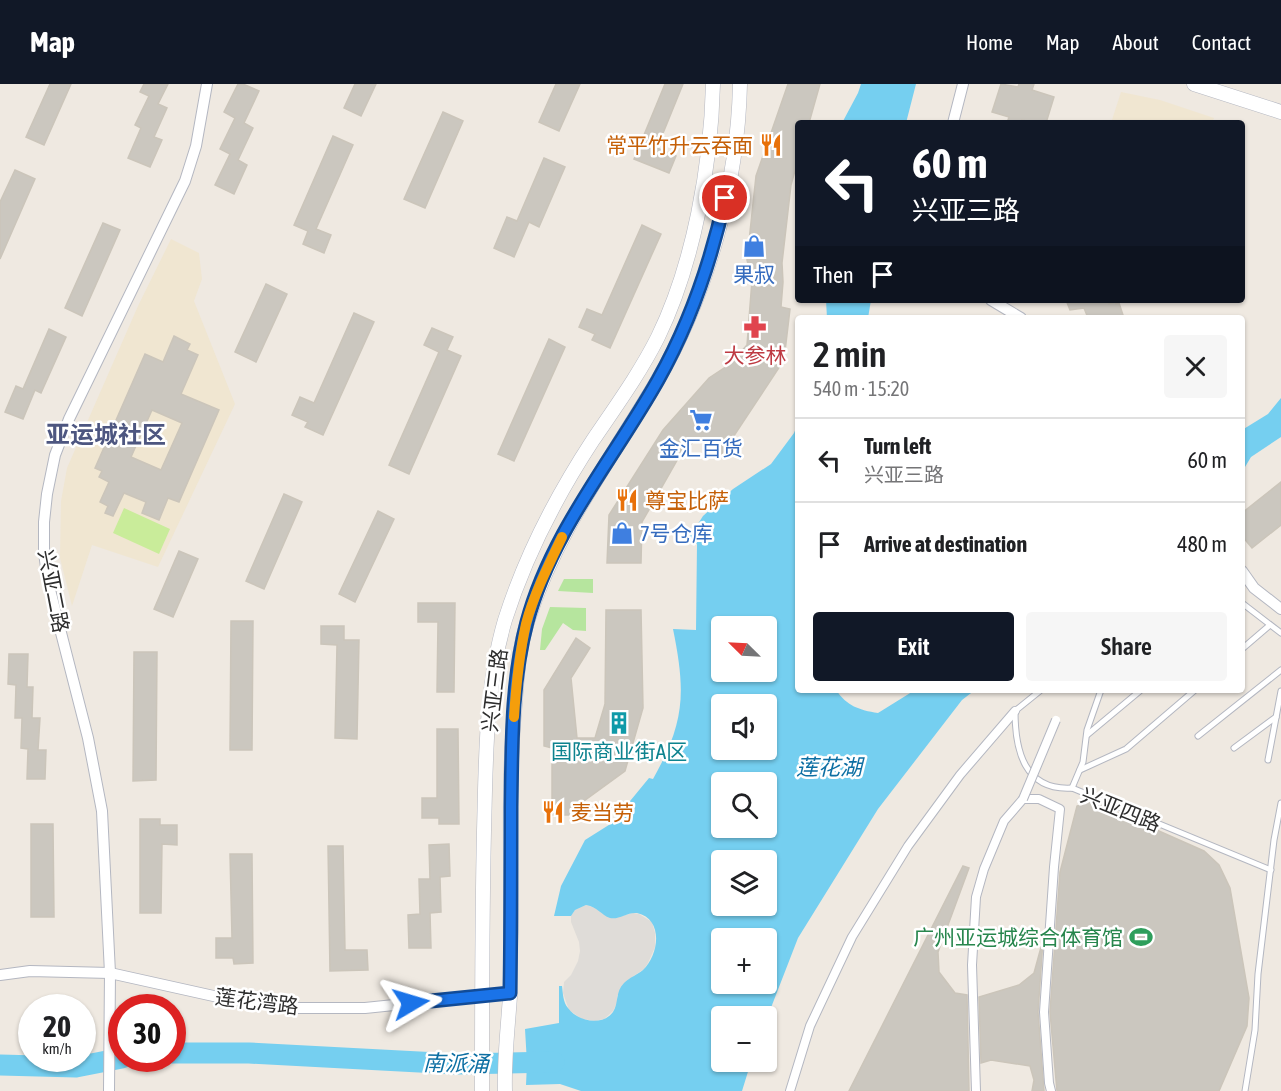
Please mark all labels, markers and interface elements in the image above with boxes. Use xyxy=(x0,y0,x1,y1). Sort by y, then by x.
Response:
text: Map xyxy=(30,26,75,58)
text: Home xyxy=(966,30,1013,54)
text: Map xyxy=(1046,30,1080,54)
text: About xyxy=(1113,30,1159,54)
text: Contact xyxy=(1192,30,1251,54)
restaurant icon: 常平竹升云吞面 xyxy=(758,132,784,158)
place label: 常平竹升云吞面 xyxy=(606,133,753,157)
text: 60 m xyxy=(912,139,987,187)
icon: left xyxy=(813,144,891,222)
pin xyxy=(699,172,750,223)
icon: arrive xyxy=(708,181,741,214)
text: 兴亚三路 xyxy=(912,195,1020,226)
shop icon: 果叔 xyxy=(741,233,767,259)
icon: arrive xyxy=(866,258,899,291)
place label: 果叔 xyxy=(733,262,775,286)
text: Then xyxy=(813,262,854,288)
pharmacy icon: 大参林 xyxy=(742,314,768,340)
text: 2 min xyxy=(813,333,887,375)
button: close xyxy=(1164,335,1227,398)
place label: 大参林 xyxy=(724,343,787,367)
text: 540 m · 15:20 xyxy=(813,377,909,400)
supermarket icon: 金汇百货 xyxy=(688,407,714,433)
district label: 亚运城社区 xyxy=(46,421,166,448)
text: Turn left xyxy=(864,433,931,459)
place label: 金汇百货 xyxy=(659,436,743,460)
icon: left xyxy=(813,444,846,477)
text: 60 m xyxy=(1187,447,1227,473)
text: 兴亚三路 xyxy=(864,463,944,486)
restaurant icon: 尊宝比萨 xyxy=(614,487,640,513)
place label: 尊宝比萨 xyxy=(645,488,729,512)
shop icon: 7号仓库 xyxy=(609,520,635,546)
place label: 7号仓库 xyxy=(640,521,713,545)
icon: arrive xyxy=(813,528,846,561)
text: Arrive at destination xyxy=(864,531,1027,557)
text: 480 m xyxy=(1177,531,1227,557)
street label: 兴亚二路 xyxy=(34,547,74,635)
button: Exit xyxy=(813,612,1014,681)
button: Share xyxy=(1026,612,1227,681)
north arrow xyxy=(711,616,777,682)
map controls xyxy=(711,616,777,1072)
street label: 兴亚三路 xyxy=(477,647,511,733)
button: sound xyxy=(711,694,777,760)
building icon: 国际商业街A区 xyxy=(606,710,632,736)
place label: 国际商业街A区 xyxy=(551,739,687,763)
water label: 莲花湖 xyxy=(796,754,865,780)
button: search xyxy=(711,772,777,838)
street label: 兴亚四路 xyxy=(1078,782,1164,836)
restaurant icon: 麦当劳 xyxy=(540,799,566,825)
place label: 麦当劳 xyxy=(571,800,634,824)
button: layers xyxy=(711,850,777,916)
sports icon: 广州亚运城综合体育馆 xyxy=(1128,924,1154,950)
place label: 广州亚运城综合体育馆 xyxy=(913,925,1123,949)
button: + xyxy=(711,928,777,994)
position arrow xyxy=(379,971,443,1035)
street label: 莲花湾路 xyxy=(214,984,300,1018)
speed limit sign: 30 xyxy=(108,994,186,1072)
button: − xyxy=(711,1006,777,1072)
text: 20 xyxy=(43,1009,71,1043)
text: km/h xyxy=(42,1040,72,1057)
water label: 南派涌 xyxy=(423,1049,492,1077)

